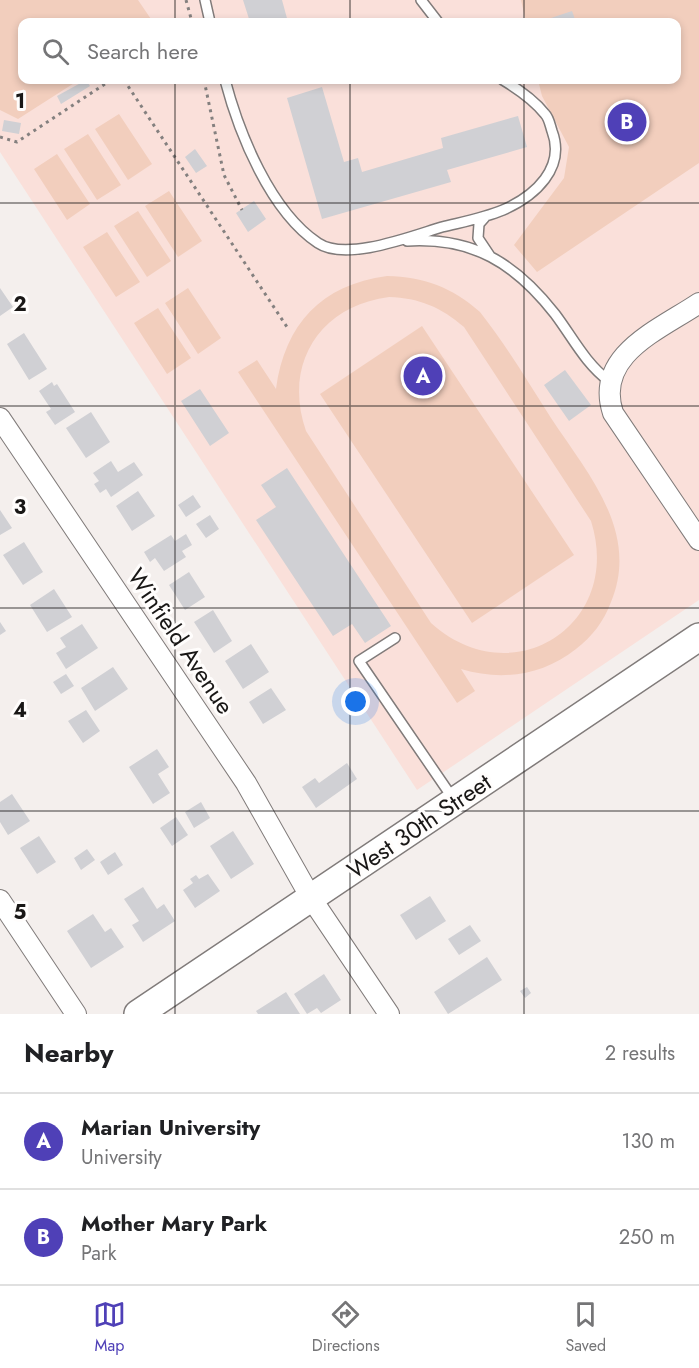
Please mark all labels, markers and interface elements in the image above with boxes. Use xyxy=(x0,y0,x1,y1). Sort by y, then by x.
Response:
search box xyxy=(18,18,681,84)
icon: search xyxy=(39,35,72,68)
text: Search here xyxy=(87,35,198,67)
text: 1 xyxy=(15,87,25,116)
pin: B xyxy=(608,100,646,144)
text: 2 xyxy=(13,290,27,319)
pin: A xyxy=(404,354,442,398)
text: 3 xyxy=(14,493,26,522)
street label: Winfield Avenue xyxy=(119,561,243,721)
your location xyxy=(341,687,370,716)
text: 4 xyxy=(13,696,27,725)
street label: West 30th Street xyxy=(340,765,498,887)
text: 5 xyxy=(14,898,27,927)
text: Nearby xyxy=(24,1034,113,1072)
text: 2 results xyxy=(605,1039,675,1068)
text: Marian University xyxy=(81,1111,260,1143)
text: A xyxy=(36,1127,51,1156)
text: 130 m xyxy=(621,1127,675,1156)
text: University xyxy=(81,1143,162,1172)
text: Mother Mary Park xyxy=(81,1207,267,1239)
text: B xyxy=(37,1223,50,1252)
text: 250 m xyxy=(619,1223,675,1252)
text: Park xyxy=(81,1239,117,1268)
tab: Map xyxy=(93,1298,126,1357)
tab: Directions xyxy=(312,1298,380,1357)
tab: Saved xyxy=(565,1298,606,1357)

